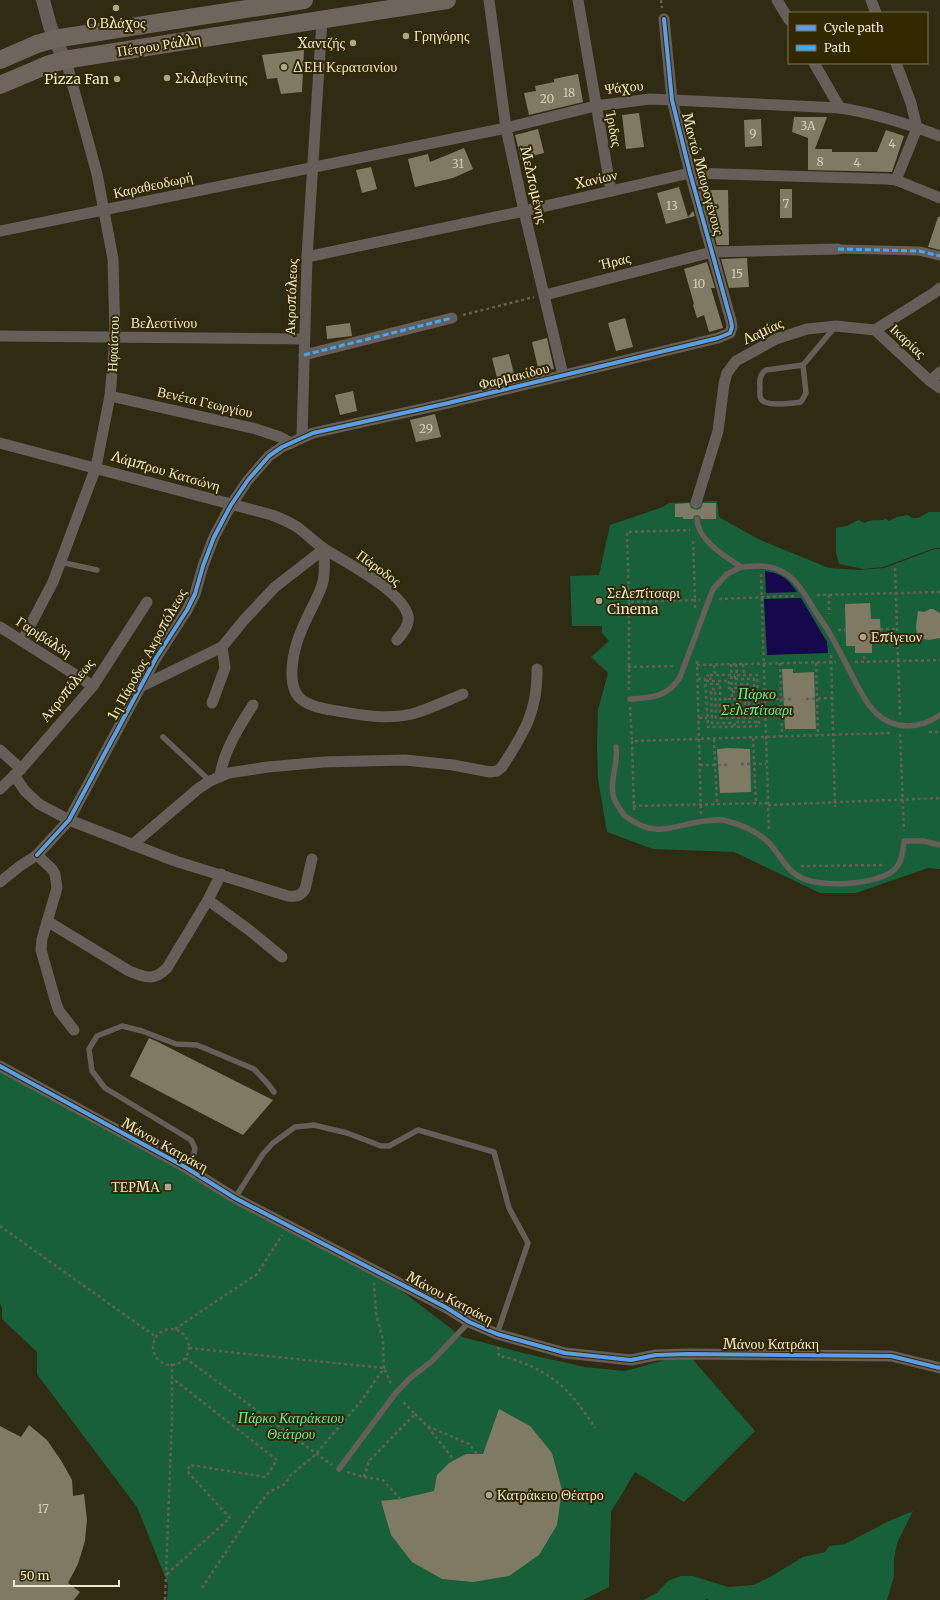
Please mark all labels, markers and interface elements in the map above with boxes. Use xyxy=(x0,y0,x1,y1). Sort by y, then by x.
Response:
marker: Ο Βλάχος xyxy=(111,3,121,13)
legend xyxy=(788,12,928,64)
place label: Ο Βλάχος xyxy=(86,14,146,32)
text: Cycle path xyxy=(824,20,884,35)
place label: Γρηγόρης xyxy=(414,27,470,45)
street label: Πέτρου Ράλλη xyxy=(116,29,202,61)
marker: Γρηγόρης xyxy=(401,31,411,41)
place label: Χαντζής xyxy=(298,34,345,52)
marker: Χαντζής xyxy=(348,38,358,48)
text: Path xyxy=(824,40,850,55)
place label: ΔΕΗ Κερατσινίου xyxy=(292,58,397,76)
marker: ΔΕΗ Κερατσινίου xyxy=(279,62,289,72)
place label: Σκλαβενίτης xyxy=(175,69,248,87)
place label: Pizza Fan xyxy=(44,70,109,88)
marker: Σκλαβενίτης xyxy=(162,73,172,83)
marker: Pizza Fan xyxy=(112,74,122,84)
street label: Ψάχου xyxy=(604,76,644,98)
house number: 18 xyxy=(563,85,575,100)
house number: 20 xyxy=(540,91,555,106)
street label: Ίριδας xyxy=(602,109,626,149)
street label: Μαντώ Μαυρογένους xyxy=(678,111,728,237)
house number: 3A xyxy=(800,118,816,133)
house number: 9 xyxy=(749,126,757,141)
house number: 4 xyxy=(888,136,896,151)
street label: Μελπομένης xyxy=(516,145,552,226)
house number: 8 xyxy=(816,154,824,169)
house number: 4 xyxy=(853,155,861,170)
house number: 31 xyxy=(452,156,464,171)
street label: Χανίων xyxy=(573,165,619,193)
street label: Καραθεοδωρή xyxy=(112,168,194,202)
house number: 7 xyxy=(783,196,790,211)
house number: 13 xyxy=(666,198,678,213)
street label: Ήρας xyxy=(597,248,633,274)
street label: Ακροπόλεως xyxy=(281,258,301,336)
house number: 15 xyxy=(731,266,743,281)
house number: 10 xyxy=(693,276,706,291)
street label: Βελεστίνου xyxy=(131,314,197,332)
street label: Λαμίας xyxy=(739,314,786,348)
street label: Ηφαίστου xyxy=(103,315,123,373)
street label: Ικαρίας xyxy=(886,320,930,362)
street label: Φαρμακίδου xyxy=(477,359,551,393)
street label: Βενέτα Γεωργίου xyxy=(155,382,255,422)
house number: 29 xyxy=(419,421,433,436)
street label: Λάμπρου Κατσώνη xyxy=(109,447,222,495)
street label: Πάροδος xyxy=(353,546,405,590)
place label: Σελεπίτσαρι Cinema xyxy=(607,584,680,618)
street label: 1η Πάροδος Ακροπόλεως xyxy=(103,585,191,723)
marker: Σελεπίτσαρι Cinema xyxy=(594,596,604,606)
street label: Γαριβάλδη xyxy=(13,612,75,662)
place label: Επίγειον xyxy=(871,628,922,646)
marker: Επίγειον xyxy=(858,632,868,642)
street label: Ακροπόλεως xyxy=(36,654,98,725)
park label: Πάρκο Σελεπίτσαρι xyxy=(720,685,793,719)
street label: Μάνου Κατράκη xyxy=(119,1114,211,1176)
place label: ΤΕΡΜΑ xyxy=(111,1178,161,1196)
marker: ΤΕΡΜΑ xyxy=(163,1182,173,1192)
street label: Μάνου Κατράκη xyxy=(403,1268,497,1328)
street label: Μάνου Κατράκη xyxy=(723,1335,819,1353)
park label: Πάρκο Κατράκειου Θεάτρου xyxy=(238,1409,344,1443)
place label: Κατράκειο Θέατρο xyxy=(497,1486,604,1504)
marker: Κατράκειο Θέατρο xyxy=(484,1490,494,1500)
house number: 17 xyxy=(37,1501,49,1516)
scale bar xyxy=(14,1562,119,1588)
text: 50 m xyxy=(20,1568,49,1583)

